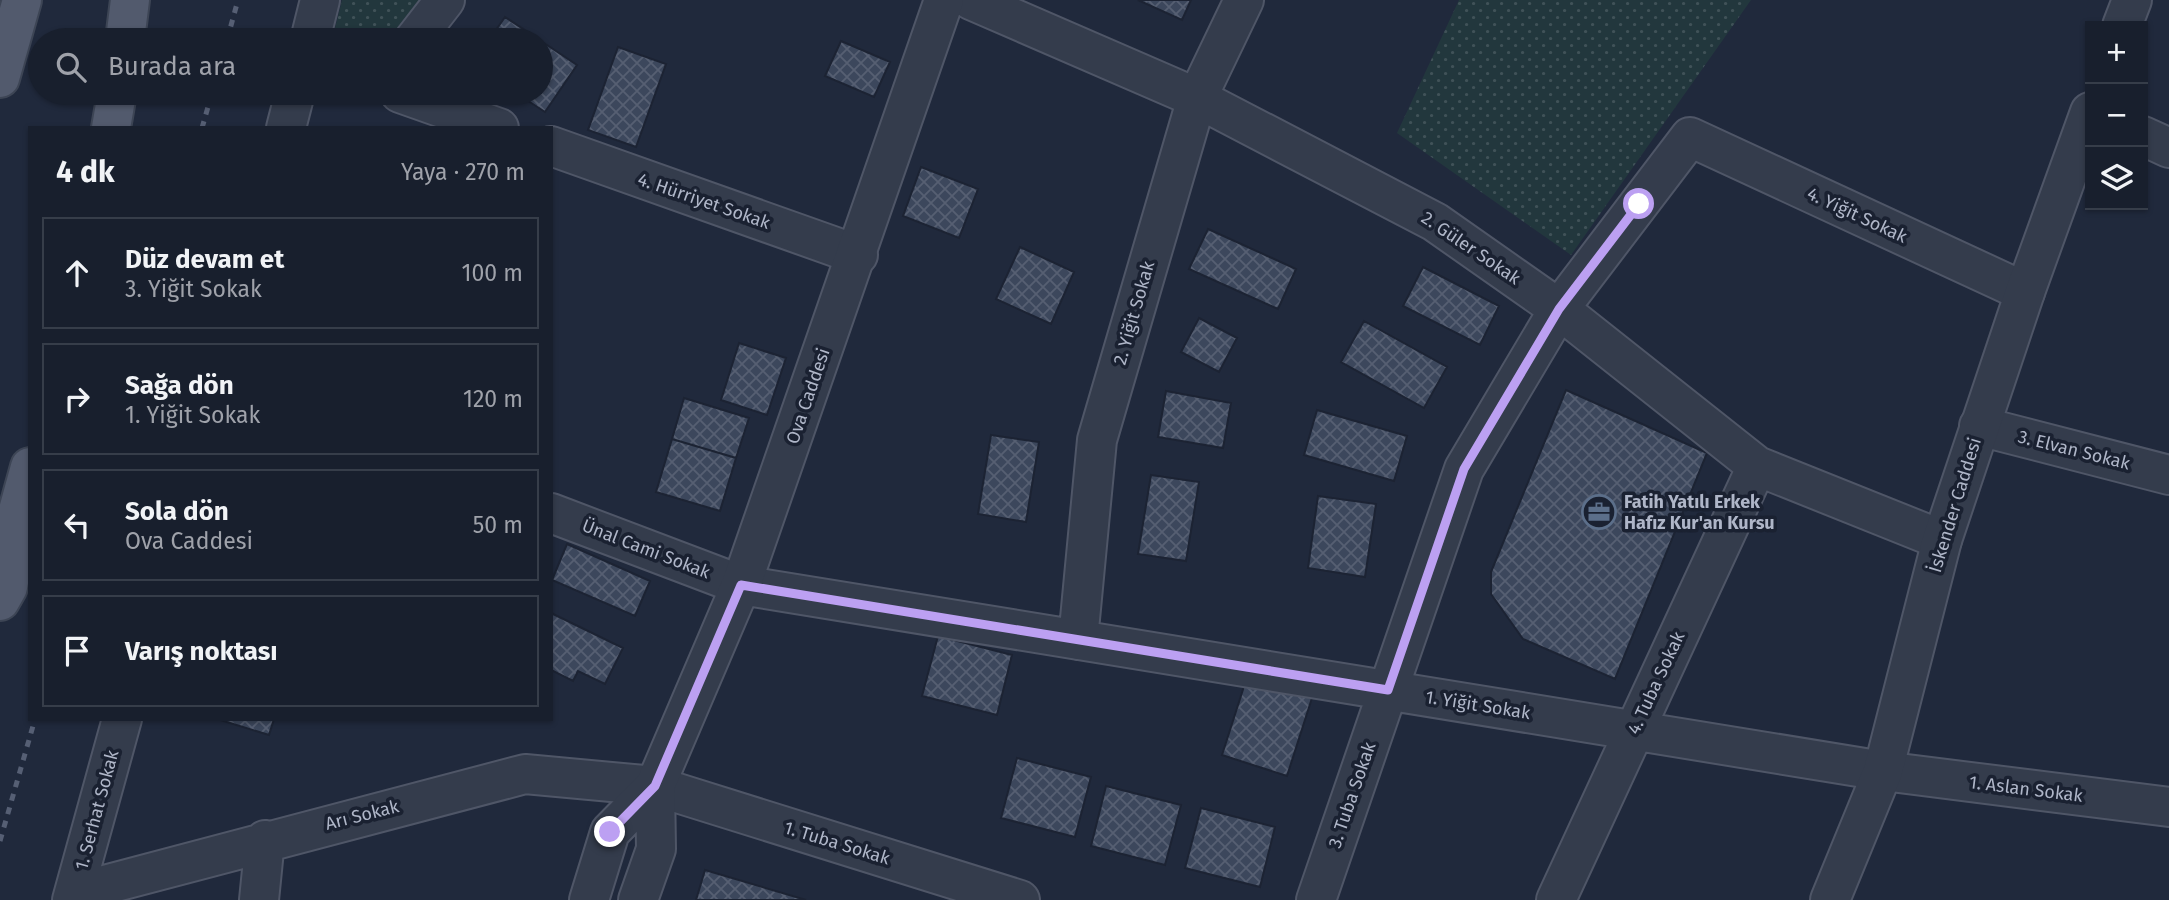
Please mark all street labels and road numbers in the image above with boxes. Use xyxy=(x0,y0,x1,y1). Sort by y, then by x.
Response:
street label: 4. Hürriyet Sokak xyxy=(635,168,774,234)
street label: 4. Yiğit Sokak xyxy=(1804,182,1911,248)
street label: 2. Güler Sokak xyxy=(1417,207,1525,290)
street label: 2. Yiğit Sokak xyxy=(1109,258,1160,367)
street label: Ova Caddesi xyxy=(781,345,835,447)
street label: 3. Elvan Sokak xyxy=(2016,425,2133,475)
street label: İskender Caddesi xyxy=(1924,435,1986,575)
street label: Ünal Cami Sokak xyxy=(579,514,714,584)
street label: 4. Tuba Sokak xyxy=(1623,627,1690,738)
street label: 1. Yiğit Sokak xyxy=(1424,686,1533,724)
street label: 3. Tuba Sokak xyxy=(1324,738,1381,851)
street label: 1. Serhat Sokak xyxy=(70,747,124,872)
street label: 1. Aslan Sokak xyxy=(1968,771,2085,807)
street label: Arı Sokak xyxy=(323,795,402,835)
street label: 1. Tuba Sokak xyxy=(782,817,893,870)

